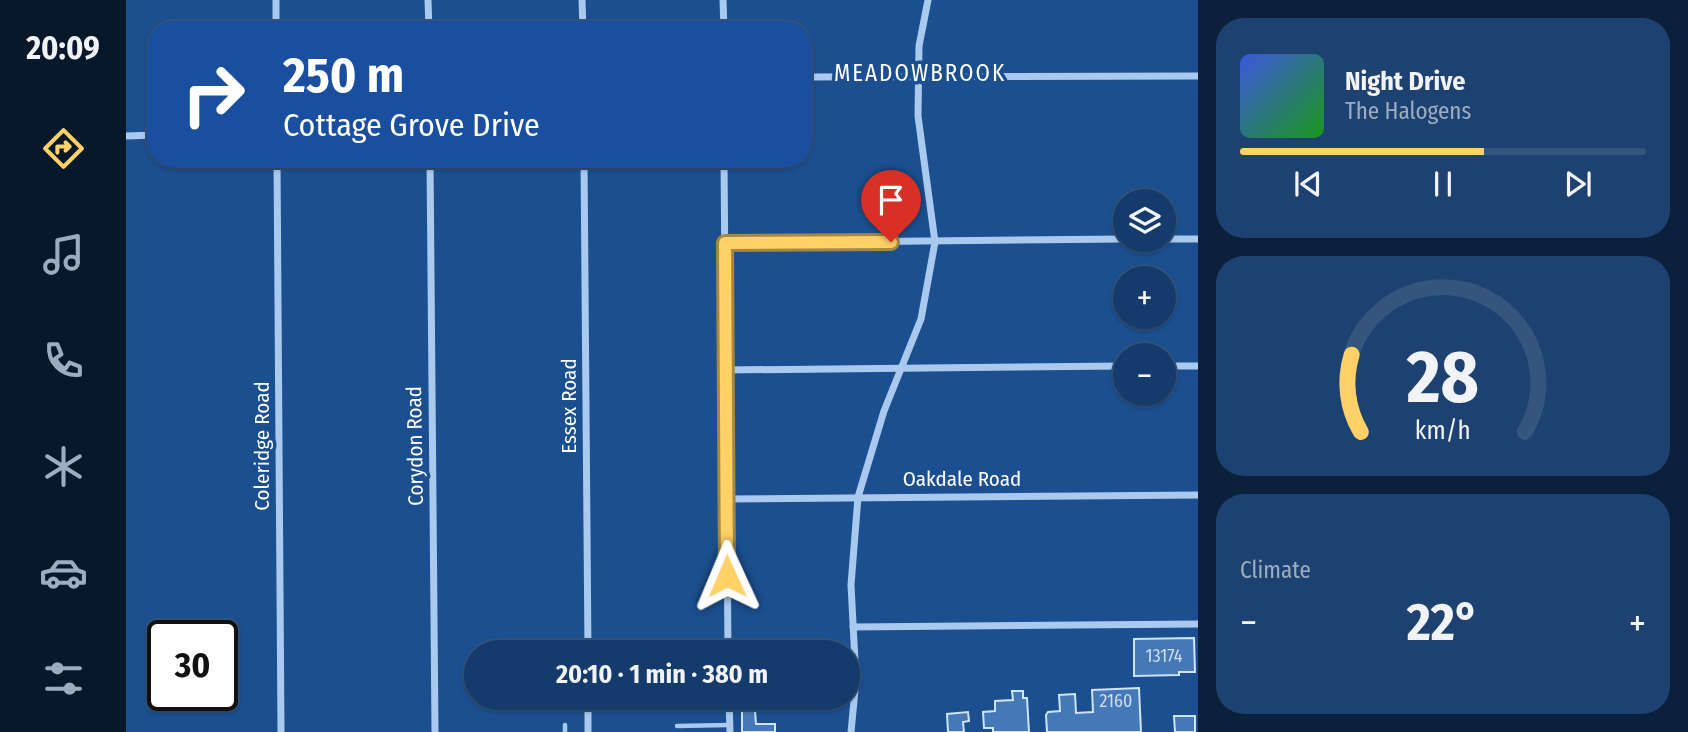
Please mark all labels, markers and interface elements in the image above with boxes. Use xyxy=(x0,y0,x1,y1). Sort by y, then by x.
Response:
text: 20:09 xyxy=(26,29,100,67)
text: 250 m xyxy=(283,46,404,105)
icon: right xyxy=(168,49,259,140)
district label: MEADOWBROOK xyxy=(834,59,1006,87)
text: Night Drive xyxy=(1345,66,1465,97)
text: The Halogens xyxy=(1345,97,1471,125)
text: Cottage Grove Drive xyxy=(283,106,540,144)
icon: directions xyxy=(39,124,88,173)
icon: previous xyxy=(1289,165,1327,203)
icon: pause xyxy=(1424,165,1462,203)
icon: next xyxy=(1559,165,1597,203)
pin xyxy=(861,170,921,242)
icon: arrive xyxy=(872,181,910,219)
map controls xyxy=(1113,189,1176,406)
button: layers xyxy=(1113,189,1176,252)
icon: music xyxy=(39,230,88,279)
button: + xyxy=(1113,266,1176,329)
text: 28 xyxy=(1406,334,1479,421)
icon: phone xyxy=(39,336,88,385)
button: − xyxy=(1113,343,1176,406)
street label: Essex Road xyxy=(556,358,582,454)
street label: Coleridge Road xyxy=(249,381,275,511)
street label: Corydon Road xyxy=(401,386,429,506)
text: km/h xyxy=(1415,416,1471,446)
icon: climate xyxy=(39,442,88,491)
street label: Oakdale Road xyxy=(903,466,1021,492)
position arrow xyxy=(690,539,764,613)
icon: car xyxy=(39,548,88,597)
text: Climate xyxy=(1240,556,1311,584)
text: 22° xyxy=(1407,591,1479,654)
text: − xyxy=(1240,600,1257,646)
text: + xyxy=(1629,600,1646,646)
speed limit sign: 30 xyxy=(147,620,238,711)
house number: 13174 xyxy=(1145,645,1183,667)
icon: filters xyxy=(39,654,88,703)
text: 20:10 · 1 min · 380 m xyxy=(556,659,768,690)
house number: 2160 xyxy=(1100,690,1132,712)

